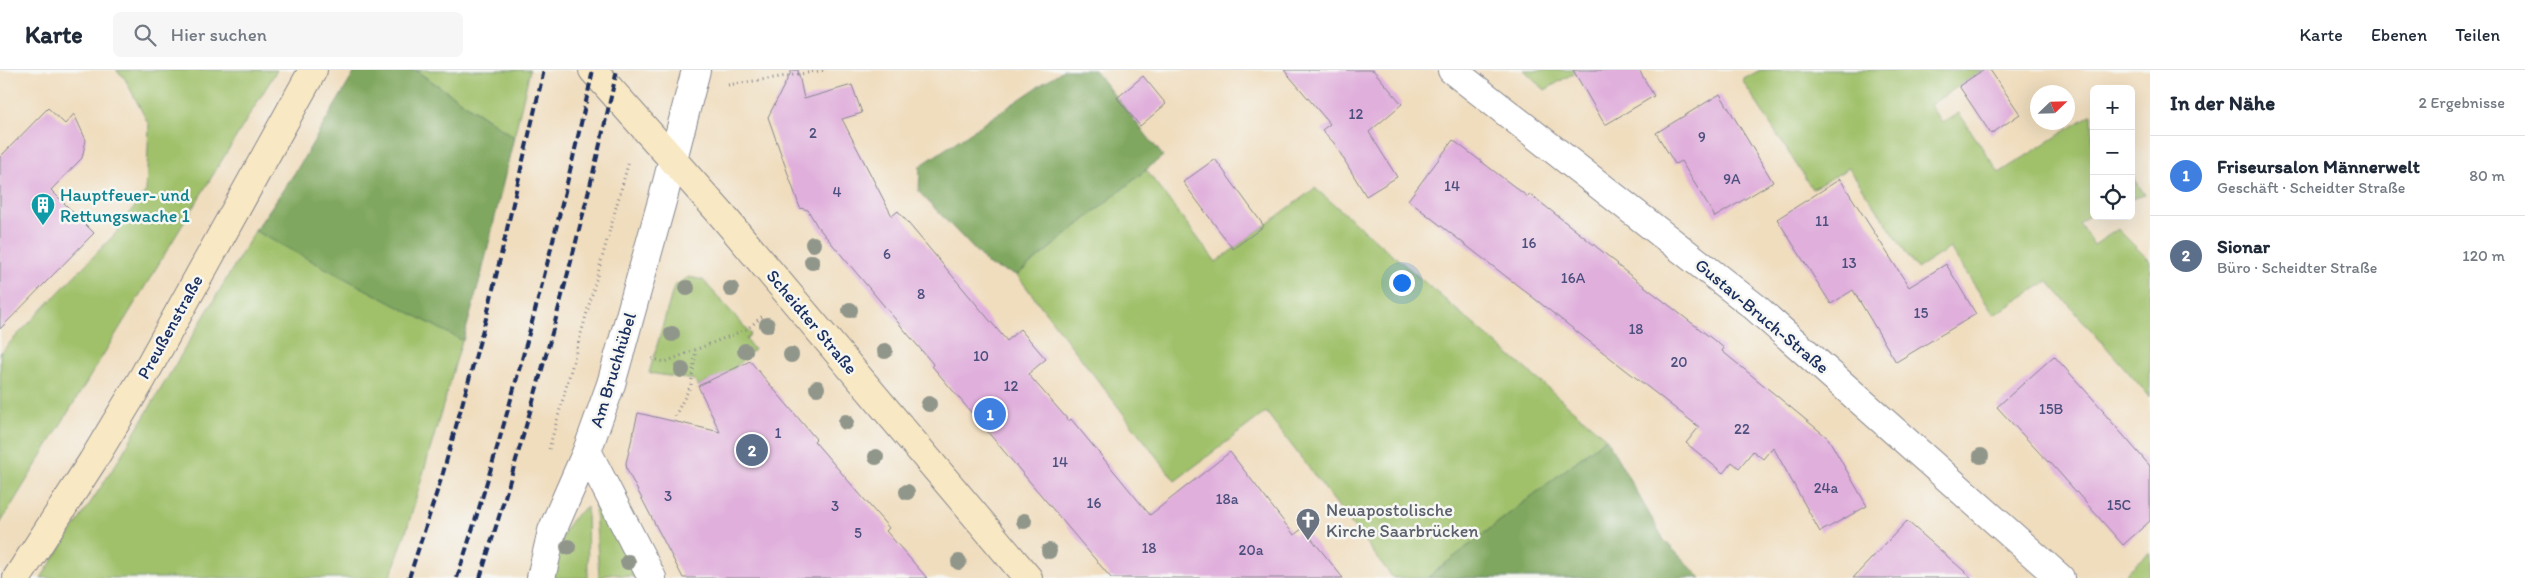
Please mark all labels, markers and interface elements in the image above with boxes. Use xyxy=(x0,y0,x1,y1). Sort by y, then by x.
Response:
search box xyxy=(113,12,463,57)
text: Karte xyxy=(25,20,83,49)
icon: search xyxy=(131,21,159,49)
text: Hier suchen xyxy=(171,23,267,46)
text: Karte xyxy=(2300,24,2343,46)
text: Ebenen xyxy=(2371,24,2427,46)
text: Teilen xyxy=(2455,24,2500,46)
north arrow xyxy=(2030,85,2075,130)
map controls xyxy=(2090,85,2135,220)
button: + xyxy=(2090,85,2135,130)
text: In der Nähe xyxy=(2170,90,2275,115)
text: 2 Ergebnisse xyxy=(2419,93,2505,112)
house number: 12 xyxy=(1349,105,1364,123)
house number: 2 xyxy=(809,124,817,142)
house number: 9 xyxy=(1698,128,1706,146)
button: − xyxy=(2090,130,2135,175)
text: Friseursalon Männerwelt xyxy=(2217,155,2420,178)
text: 1 xyxy=(2182,166,2190,185)
text: 80 m xyxy=(2469,166,2505,185)
house number: 9A xyxy=(1723,170,1741,188)
button: locate xyxy=(2090,175,2135,220)
house number: 14 xyxy=(1444,177,1460,195)
text: Geschäft · Scheidter Straße xyxy=(2217,178,2405,197)
house number: 4 xyxy=(832,183,842,201)
place label: Hauptfeuer- und Rettungswache 1 xyxy=(60,184,190,227)
building icon: Hauptfeuer- und Rettungswache 1 xyxy=(30,192,56,226)
house number: 11 xyxy=(1815,212,1829,230)
house number: 16 xyxy=(1522,234,1537,252)
text: Sionar xyxy=(2217,235,2270,258)
house number: 6 xyxy=(883,245,891,263)
text: 2 xyxy=(2182,246,2190,265)
text: 120 m xyxy=(2462,246,2505,265)
street label: Gustav-Bruch-Straße xyxy=(1691,254,1833,378)
house number: 13 xyxy=(1841,254,1857,272)
text: Büro · Scheidter Straße xyxy=(2217,258,2377,277)
street label: Scheidter Straße xyxy=(762,265,862,379)
house number: 16A xyxy=(1561,269,1586,287)
your location xyxy=(1389,270,1415,296)
street label: Preußenstraße xyxy=(132,271,208,383)
house number: 8 xyxy=(917,285,925,303)
house number: 15 xyxy=(1914,304,1929,322)
street label: Am Bruchhübel xyxy=(585,310,641,430)
house number: 18 xyxy=(1628,320,1644,338)
house number: 10 xyxy=(973,347,989,365)
house number: 20 xyxy=(1670,353,1688,371)
house number: 12 xyxy=(1004,377,1019,395)
pin: 1 xyxy=(974,395,1006,433)
house number: 15B xyxy=(2039,400,2064,418)
house number: 22 xyxy=(1734,420,1750,438)
house number: 1 xyxy=(775,424,782,442)
pin: 2 xyxy=(736,431,768,469)
house number: 14 xyxy=(1052,453,1068,471)
house number: 24a xyxy=(1814,479,1839,497)
house number: 3 xyxy=(664,487,672,505)
house number: 18a xyxy=(1216,490,1239,508)
house number: 16 xyxy=(1087,494,1102,512)
house number: 15C xyxy=(2107,496,2132,514)
house number: 3 xyxy=(831,497,839,515)
place label: Neuapostolische Kirche Saarbrücken xyxy=(1326,499,1478,542)
church icon: Neuapostolische Kirche Saarbrücken xyxy=(1295,507,1321,541)
house number: 5 xyxy=(854,524,862,542)
house number: 18 xyxy=(1141,539,1157,557)
house number: 20a xyxy=(1239,541,1264,559)

